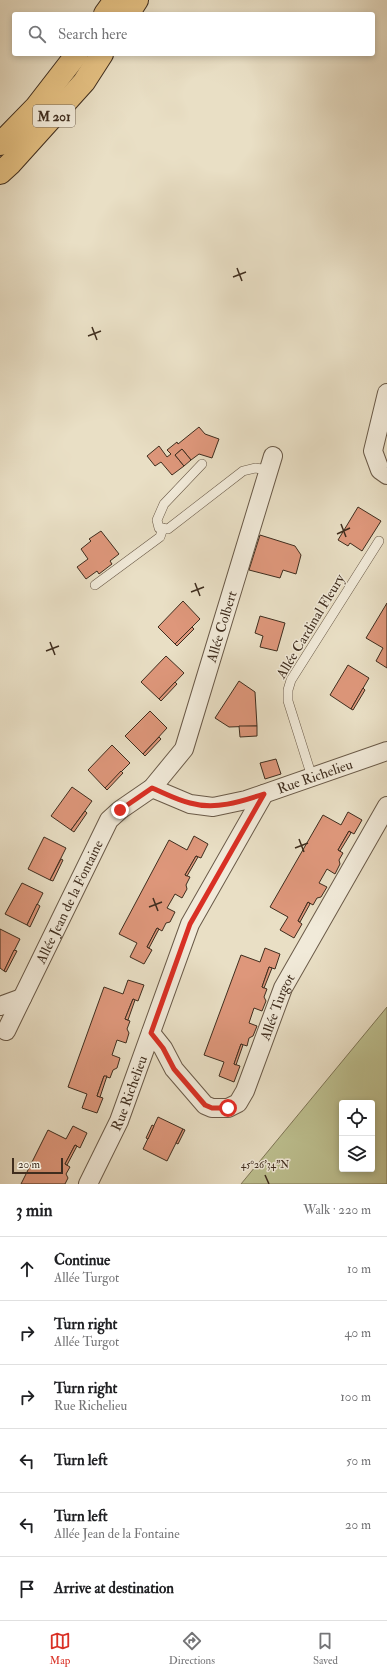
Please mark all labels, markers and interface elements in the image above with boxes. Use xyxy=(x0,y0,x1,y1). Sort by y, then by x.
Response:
search box xyxy=(12,12,375,56)
icon: search xyxy=(26,23,48,45)
text: Search here xyxy=(58,25,127,44)
road number: M 201 xyxy=(33,105,75,127)
street label: Allée Cardinal Fleury xyxy=(272,570,350,683)
street label: Allée Colbert xyxy=(203,588,241,665)
street label: Rue Richelieu xyxy=(275,756,355,798)
route end xyxy=(111,801,129,819)
street label: Allée Jean de la Fontaine xyxy=(32,837,107,967)
street label: Allée Turgot xyxy=(256,970,299,1044)
street label: Rue Richelieu xyxy=(108,1053,151,1134)
route start xyxy=(219,1099,237,1117)
map controls xyxy=(339,1100,375,1172)
button: locate xyxy=(339,1100,375,1136)
button: layers xyxy=(339,1136,375,1172)
scale bar xyxy=(12,1156,63,1175)
text: 20 m xyxy=(18,1158,40,1171)
text: 45°26'34"N xyxy=(241,1159,289,1171)
text: 3 min xyxy=(16,1200,53,1221)
text: Walk · 220 m xyxy=(303,1202,371,1218)
text: Continue xyxy=(54,1251,110,1270)
icon: ahead xyxy=(16,1258,38,1280)
text: 10 m xyxy=(347,1261,371,1277)
text: Allée Turgot xyxy=(54,1270,119,1286)
text: Turn right xyxy=(54,1315,117,1334)
icon: right xyxy=(16,1322,38,1344)
text: 40 m xyxy=(345,1325,371,1341)
text: Allée Turgot xyxy=(54,1334,119,1350)
text: Turn right xyxy=(54,1379,117,1398)
icon: right xyxy=(16,1386,38,1408)
text: 100 m xyxy=(340,1389,371,1405)
text: Rue Richelieu xyxy=(54,1398,127,1414)
icon: left xyxy=(16,1450,38,1472)
text: Turn left xyxy=(54,1451,108,1470)
text: 50 m xyxy=(346,1453,371,1469)
text: Turn left xyxy=(54,1507,108,1526)
icon: left xyxy=(16,1514,38,1536)
text: 20 m xyxy=(345,1517,371,1533)
text: Allée Jean de la Fontaine xyxy=(54,1526,180,1542)
icon: arrive xyxy=(16,1578,38,1600)
text: Arrive at destination xyxy=(54,1579,174,1598)
tab: Map xyxy=(49,1630,71,1667)
tab: Directions xyxy=(169,1630,215,1667)
tab: Saved xyxy=(313,1630,338,1667)

